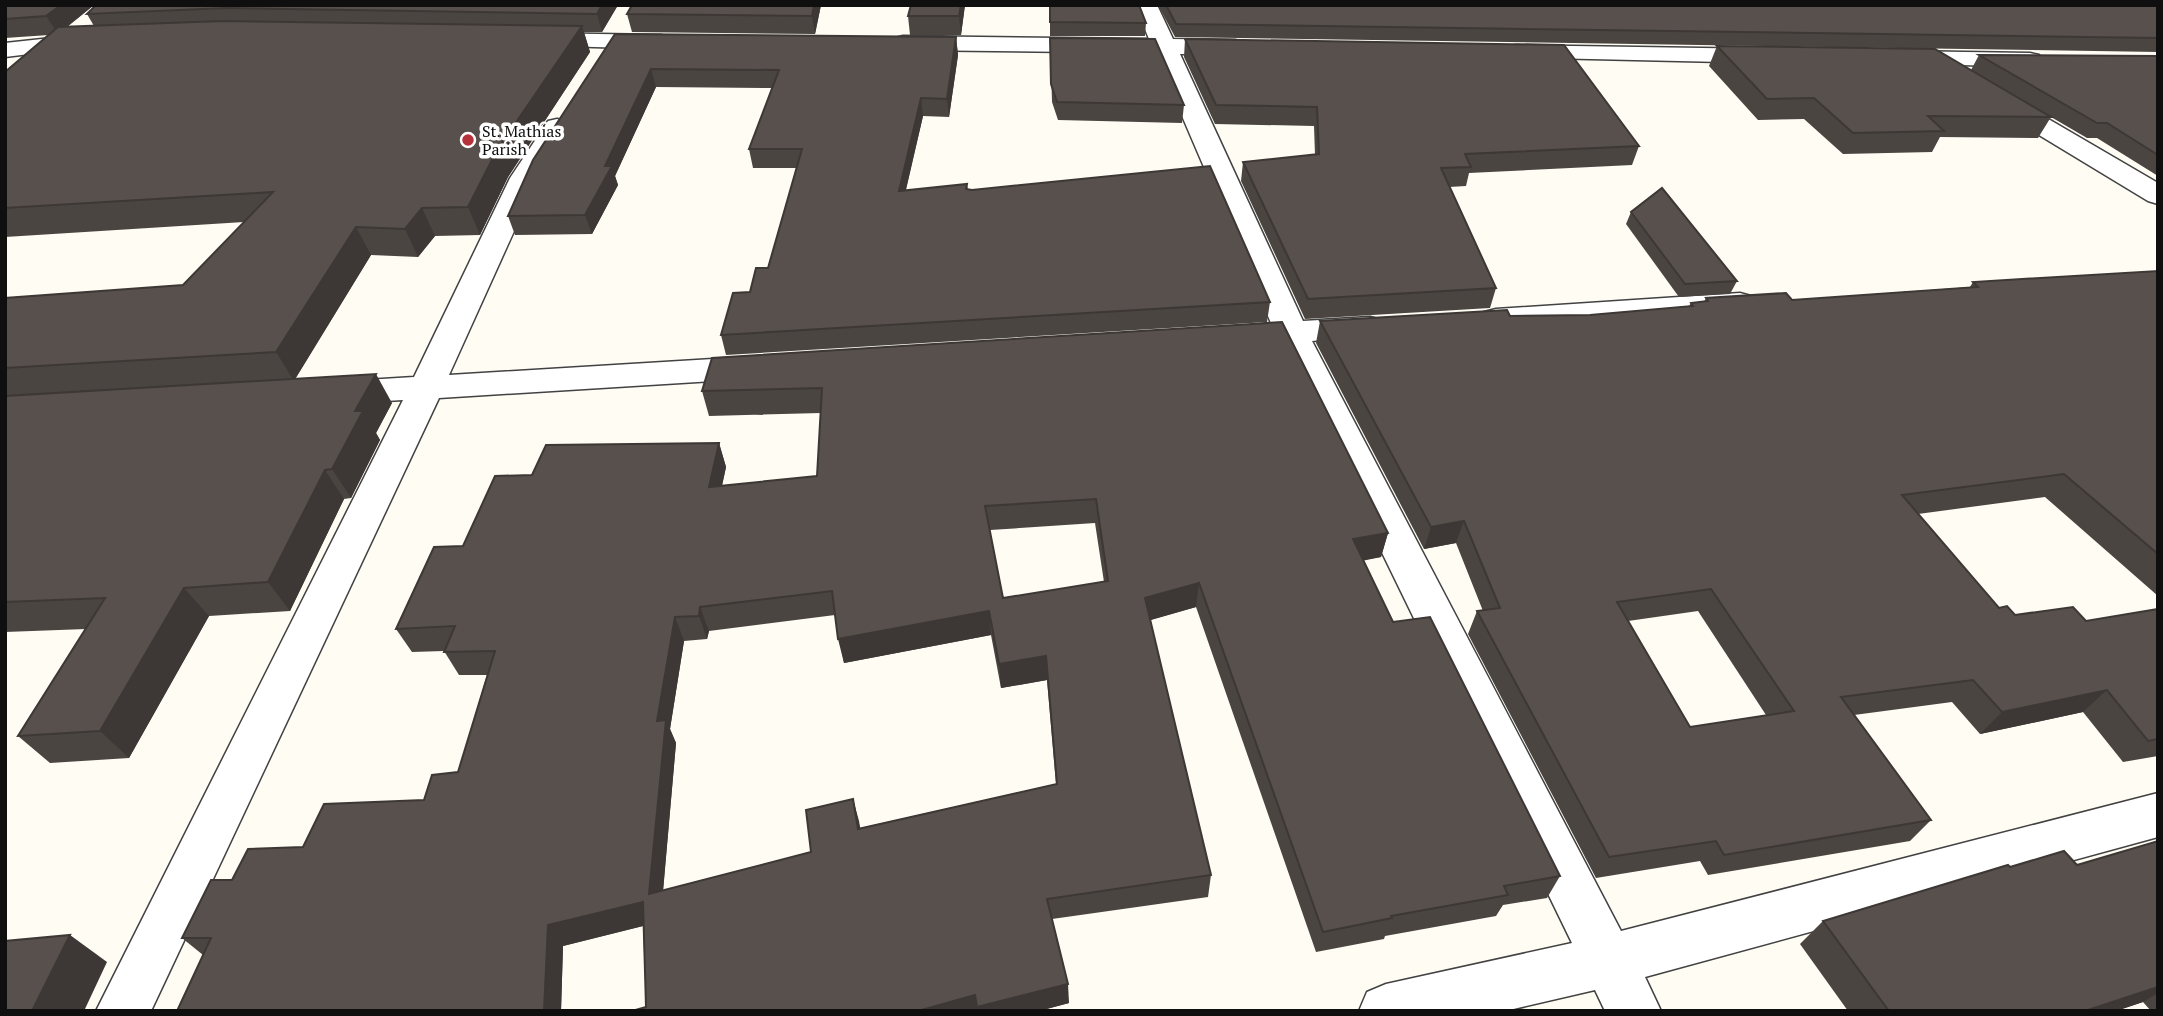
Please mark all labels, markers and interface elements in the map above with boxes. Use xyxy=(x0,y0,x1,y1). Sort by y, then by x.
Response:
place label: St. Mathias Parish xyxy=(482,120,561,160)
marker: St. Mathias Parish xyxy=(460,132,476,148)

